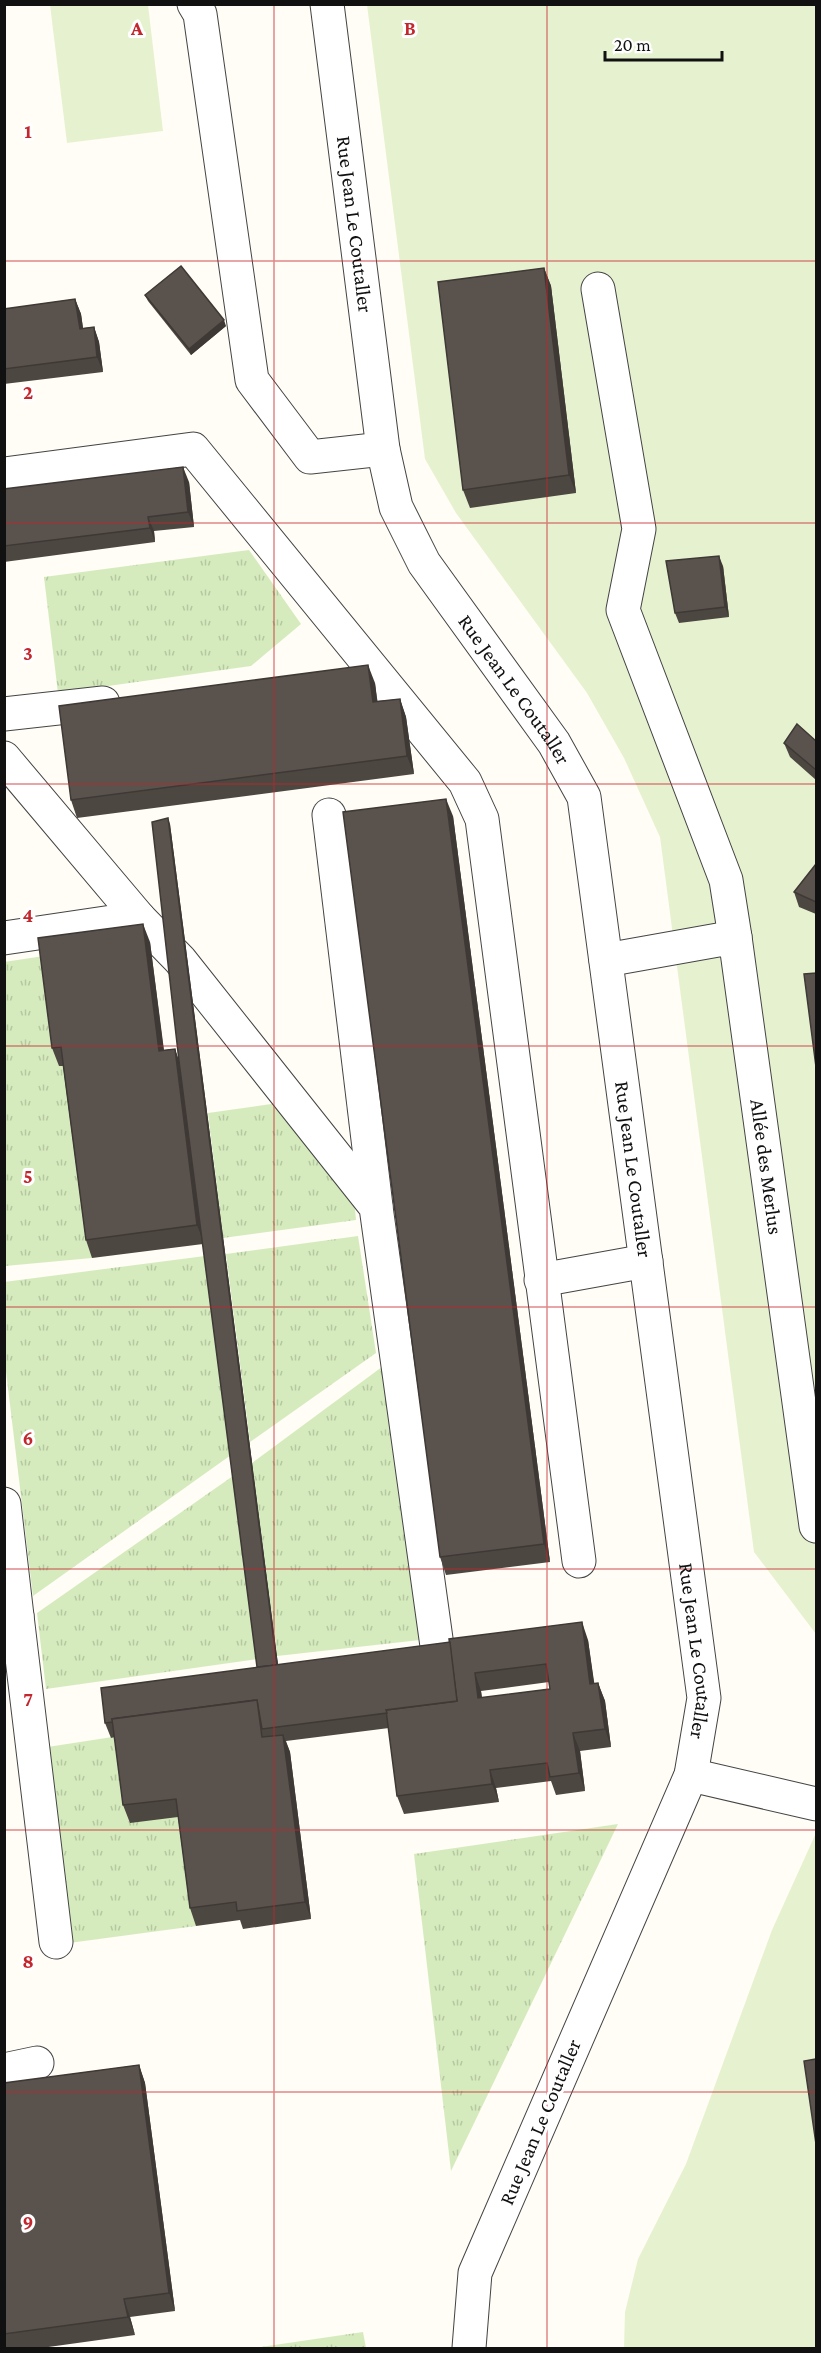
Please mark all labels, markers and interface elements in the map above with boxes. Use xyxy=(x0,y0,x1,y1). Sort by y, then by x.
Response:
text: A xyxy=(130,17,144,39)
text: B xyxy=(404,17,416,39)
scale bar xyxy=(605,24,722,62)
text: 20 m xyxy=(614,35,651,55)
text: 1 xyxy=(24,120,32,142)
street label: Rue Jean Le Coutaller xyxy=(332,134,378,315)
text: 2 xyxy=(23,381,33,403)
street label: Rue Jean Le Coutaller xyxy=(453,610,576,769)
text: 3 xyxy=(23,642,33,664)
text: 4 xyxy=(23,904,34,926)
street label: Rue Jean Le Coutaller xyxy=(610,1080,657,1260)
street label: Allée des Merlus xyxy=(745,1097,788,1236)
text: 5 xyxy=(23,1165,33,1187)
text: 6 xyxy=(23,1427,33,1449)
street label: Rue Jean Le Coutaller xyxy=(674,1561,716,1742)
text: 7 xyxy=(23,1688,33,1710)
text: 8 xyxy=(22,1950,34,1972)
street label: Rue Jean Le Coutaller xyxy=(494,2035,586,2209)
text: 9 xyxy=(23,2211,33,2233)

